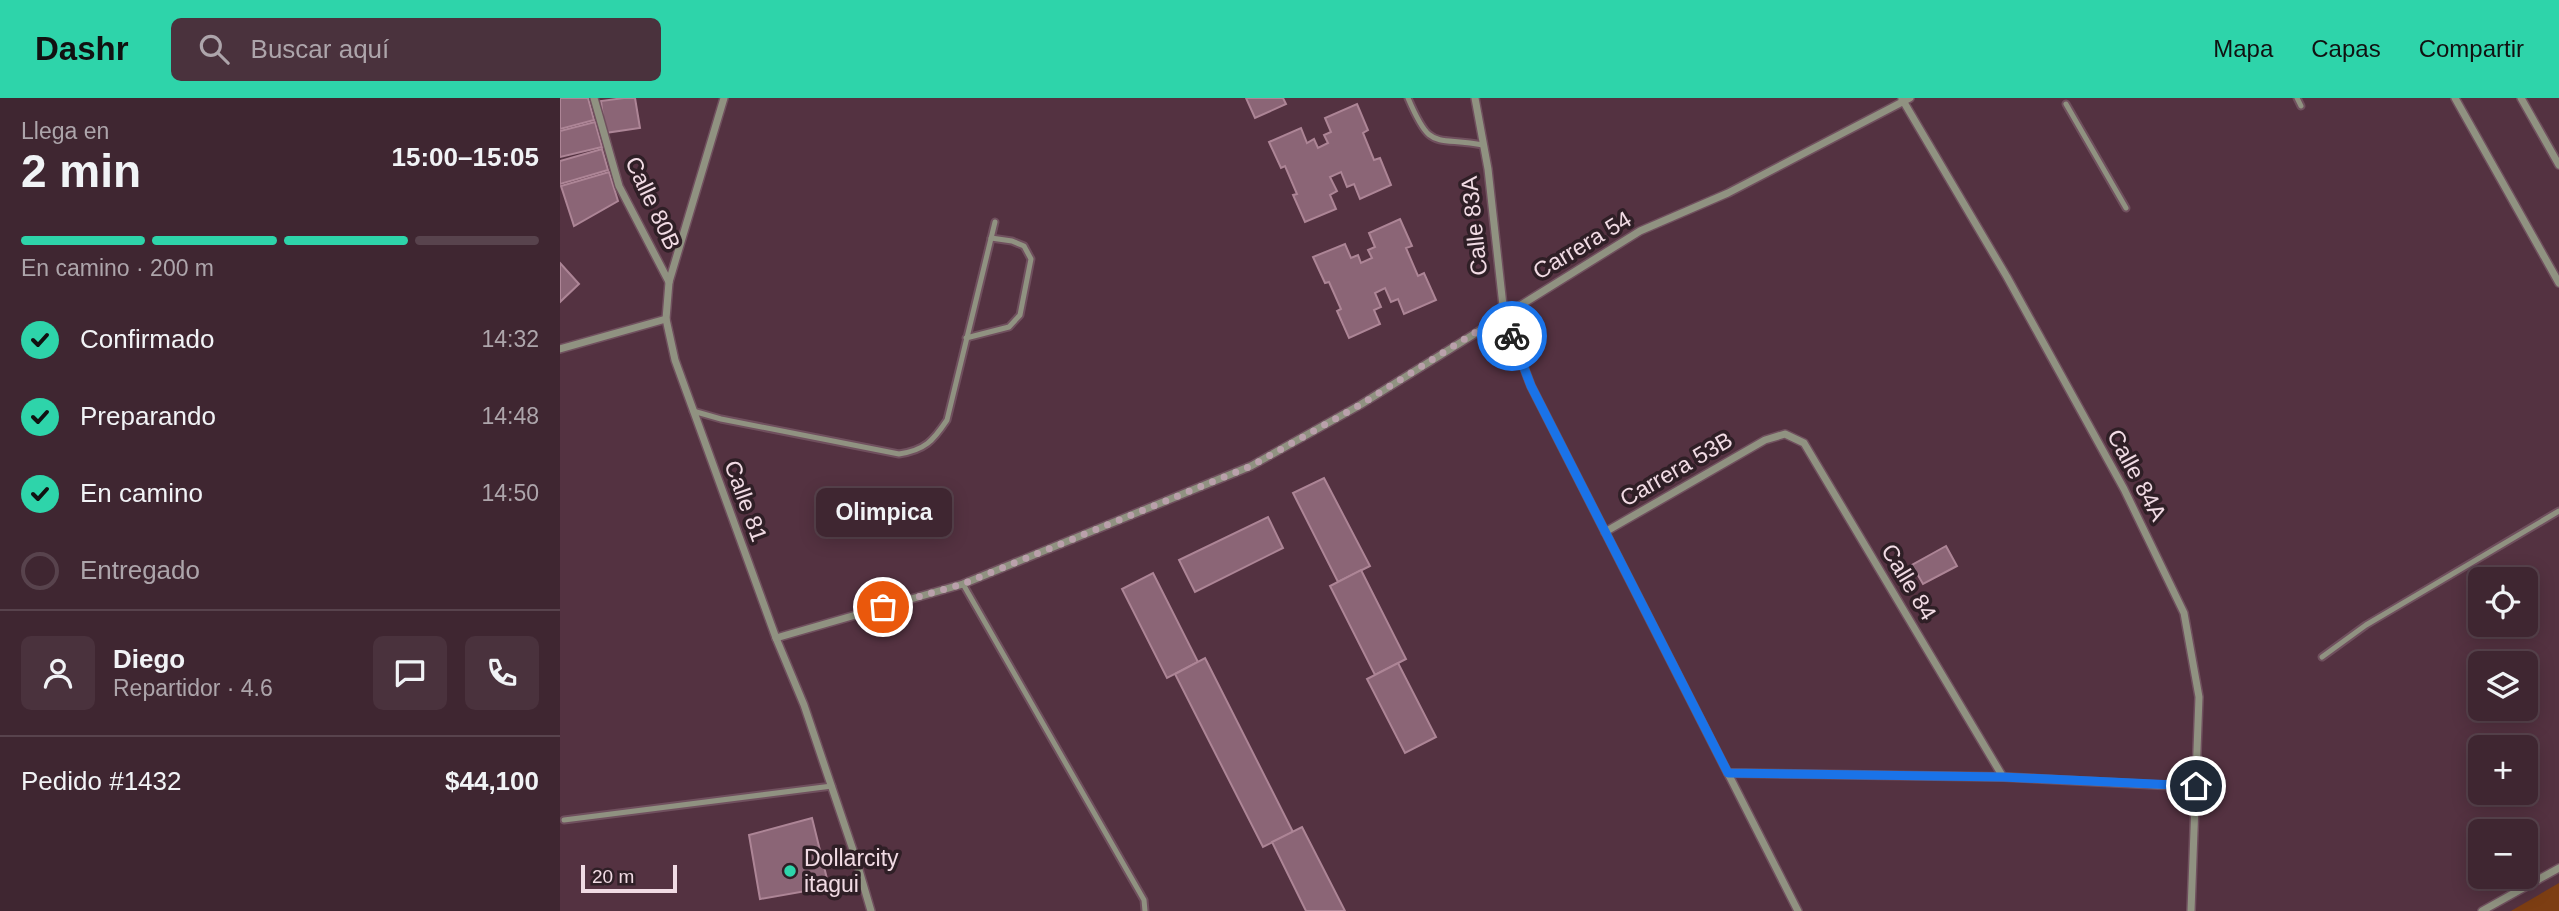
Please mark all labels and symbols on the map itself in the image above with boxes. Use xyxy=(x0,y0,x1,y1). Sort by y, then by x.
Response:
street label: Calle 80B xyxy=(620,152,686,254)
street label: Calle 83A xyxy=(1456,174,1492,277)
street label: Carrera 54 xyxy=(1528,205,1636,284)
courier xyxy=(1477,301,1547,371)
street label: Calle 84A xyxy=(2102,425,2172,526)
street label: Carrera 53B xyxy=(1615,426,1737,512)
street label: Calle 81 xyxy=(719,457,773,545)
callout: Olimpica xyxy=(815,488,951,537)
street label: Calle 84 xyxy=(1876,539,1942,625)
pin xyxy=(853,577,913,637)
pin xyxy=(2166,756,2226,816)
place label: Dollarcity itagui xyxy=(804,845,899,897)
scale bar xyxy=(581,862,677,894)
marker: Dollarcity itagui xyxy=(782,863,798,879)

